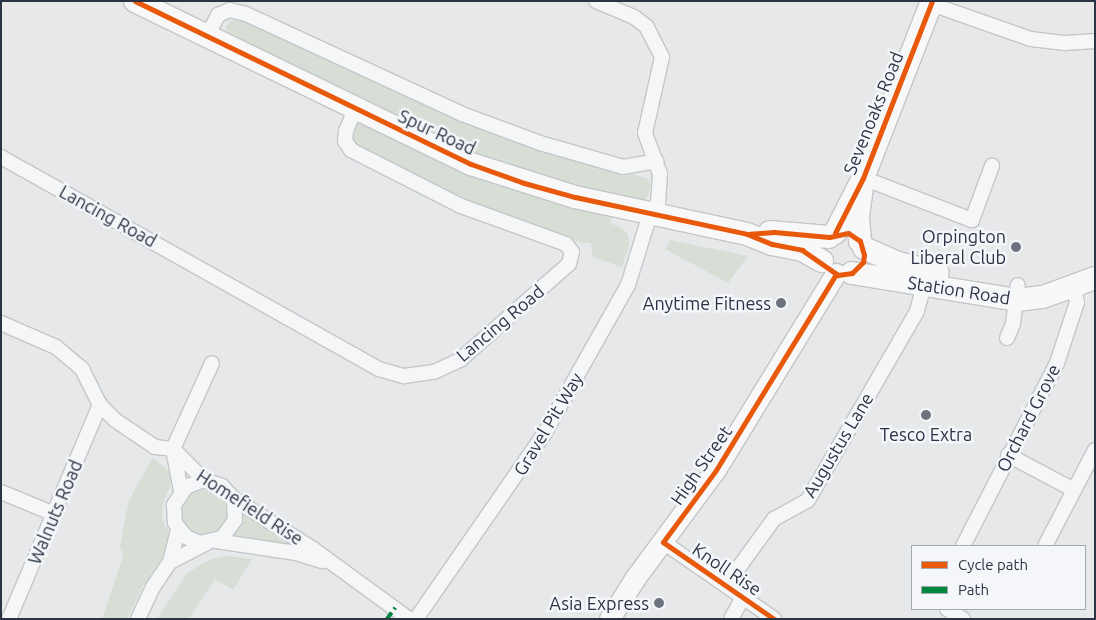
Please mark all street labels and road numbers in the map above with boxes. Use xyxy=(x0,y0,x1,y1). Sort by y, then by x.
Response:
street label: Sevenoaks Road xyxy=(839,48,907,178)
street label: Spur Road xyxy=(395,105,479,159)
street label: Lancing Road xyxy=(56,180,160,252)
street label: Station Road xyxy=(906,271,1012,309)
street label: Lancing Road xyxy=(452,280,548,366)
street label: Orchard Grove xyxy=(992,361,1064,475)
street label: Gravel Pit Way xyxy=(509,369,587,479)
street label: Augustus Lane xyxy=(798,389,878,501)
street label: High Street xyxy=(666,421,736,509)
street label: Walnuts Road xyxy=(23,457,87,567)
street label: Homefield Rise xyxy=(193,465,307,549)
street label: Knoll Rise xyxy=(688,538,766,600)

